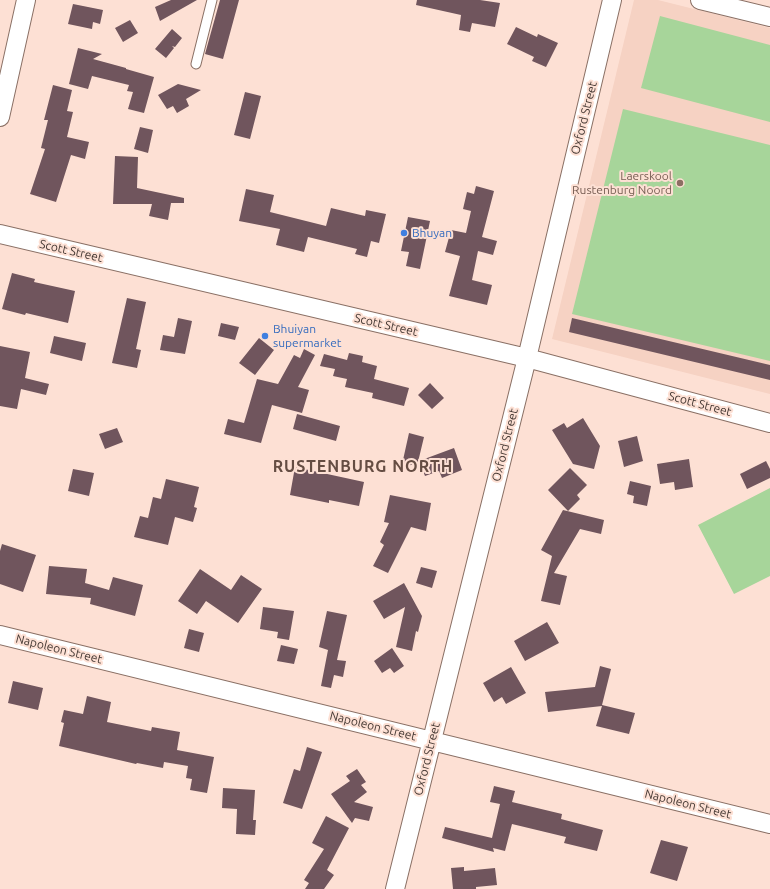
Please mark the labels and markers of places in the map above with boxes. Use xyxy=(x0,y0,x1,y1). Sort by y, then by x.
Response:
place label: Laerskool Rustenburg Noord xyxy=(572,169,672,197)
marker: Laerskool Rustenburg Noord xyxy=(675,178,685,188)
place label: Bhuyan xyxy=(412,226,452,240)
marker: Bhuyan xyxy=(399,228,409,238)
place label: Bhuiyan supermarket xyxy=(273,322,342,350)
marker: Bhuiyan supermarket xyxy=(260,331,270,341)

